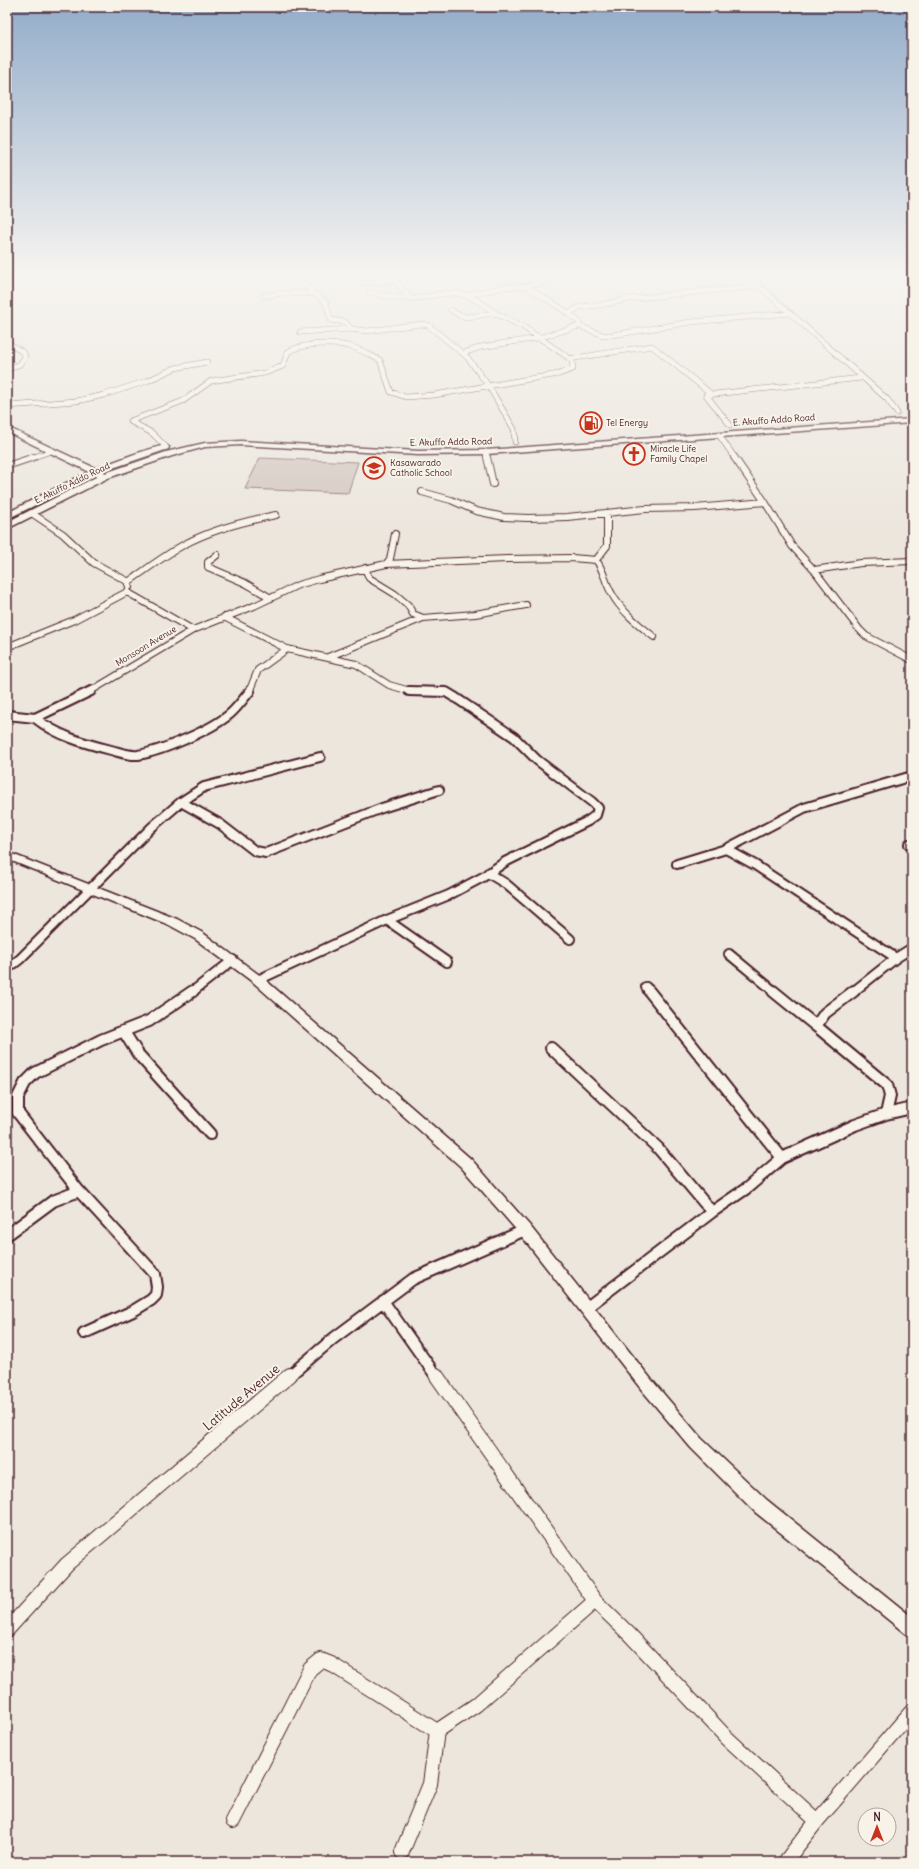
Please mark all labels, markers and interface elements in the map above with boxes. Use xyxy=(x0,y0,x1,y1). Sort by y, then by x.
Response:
fuel station icon: Tel Energy xyxy=(578,410,604,436)
street label: E. Akuffo Addo Road xyxy=(732,411,816,428)
place label: Tel Energy xyxy=(606,417,648,428)
street label: E. Akuffo Addo Road xyxy=(410,435,492,448)
church icon: Miracle Life Family Chapel xyxy=(621,441,647,467)
place label: Miracle Life Family Chapel xyxy=(650,443,707,464)
school or university icon: Kasawarado Catholic School xyxy=(361,455,387,481)
place label: Kasawarado Catholic School xyxy=(390,457,452,478)
street label: E. Akuffo Addo Road xyxy=(32,460,111,506)
street label: Monsoon Avenue xyxy=(113,623,178,668)
street label: Latitude Avenue xyxy=(200,1360,283,1434)
north arrow xyxy=(857,1807,897,1847)
text: N xyxy=(873,1810,881,1824)

